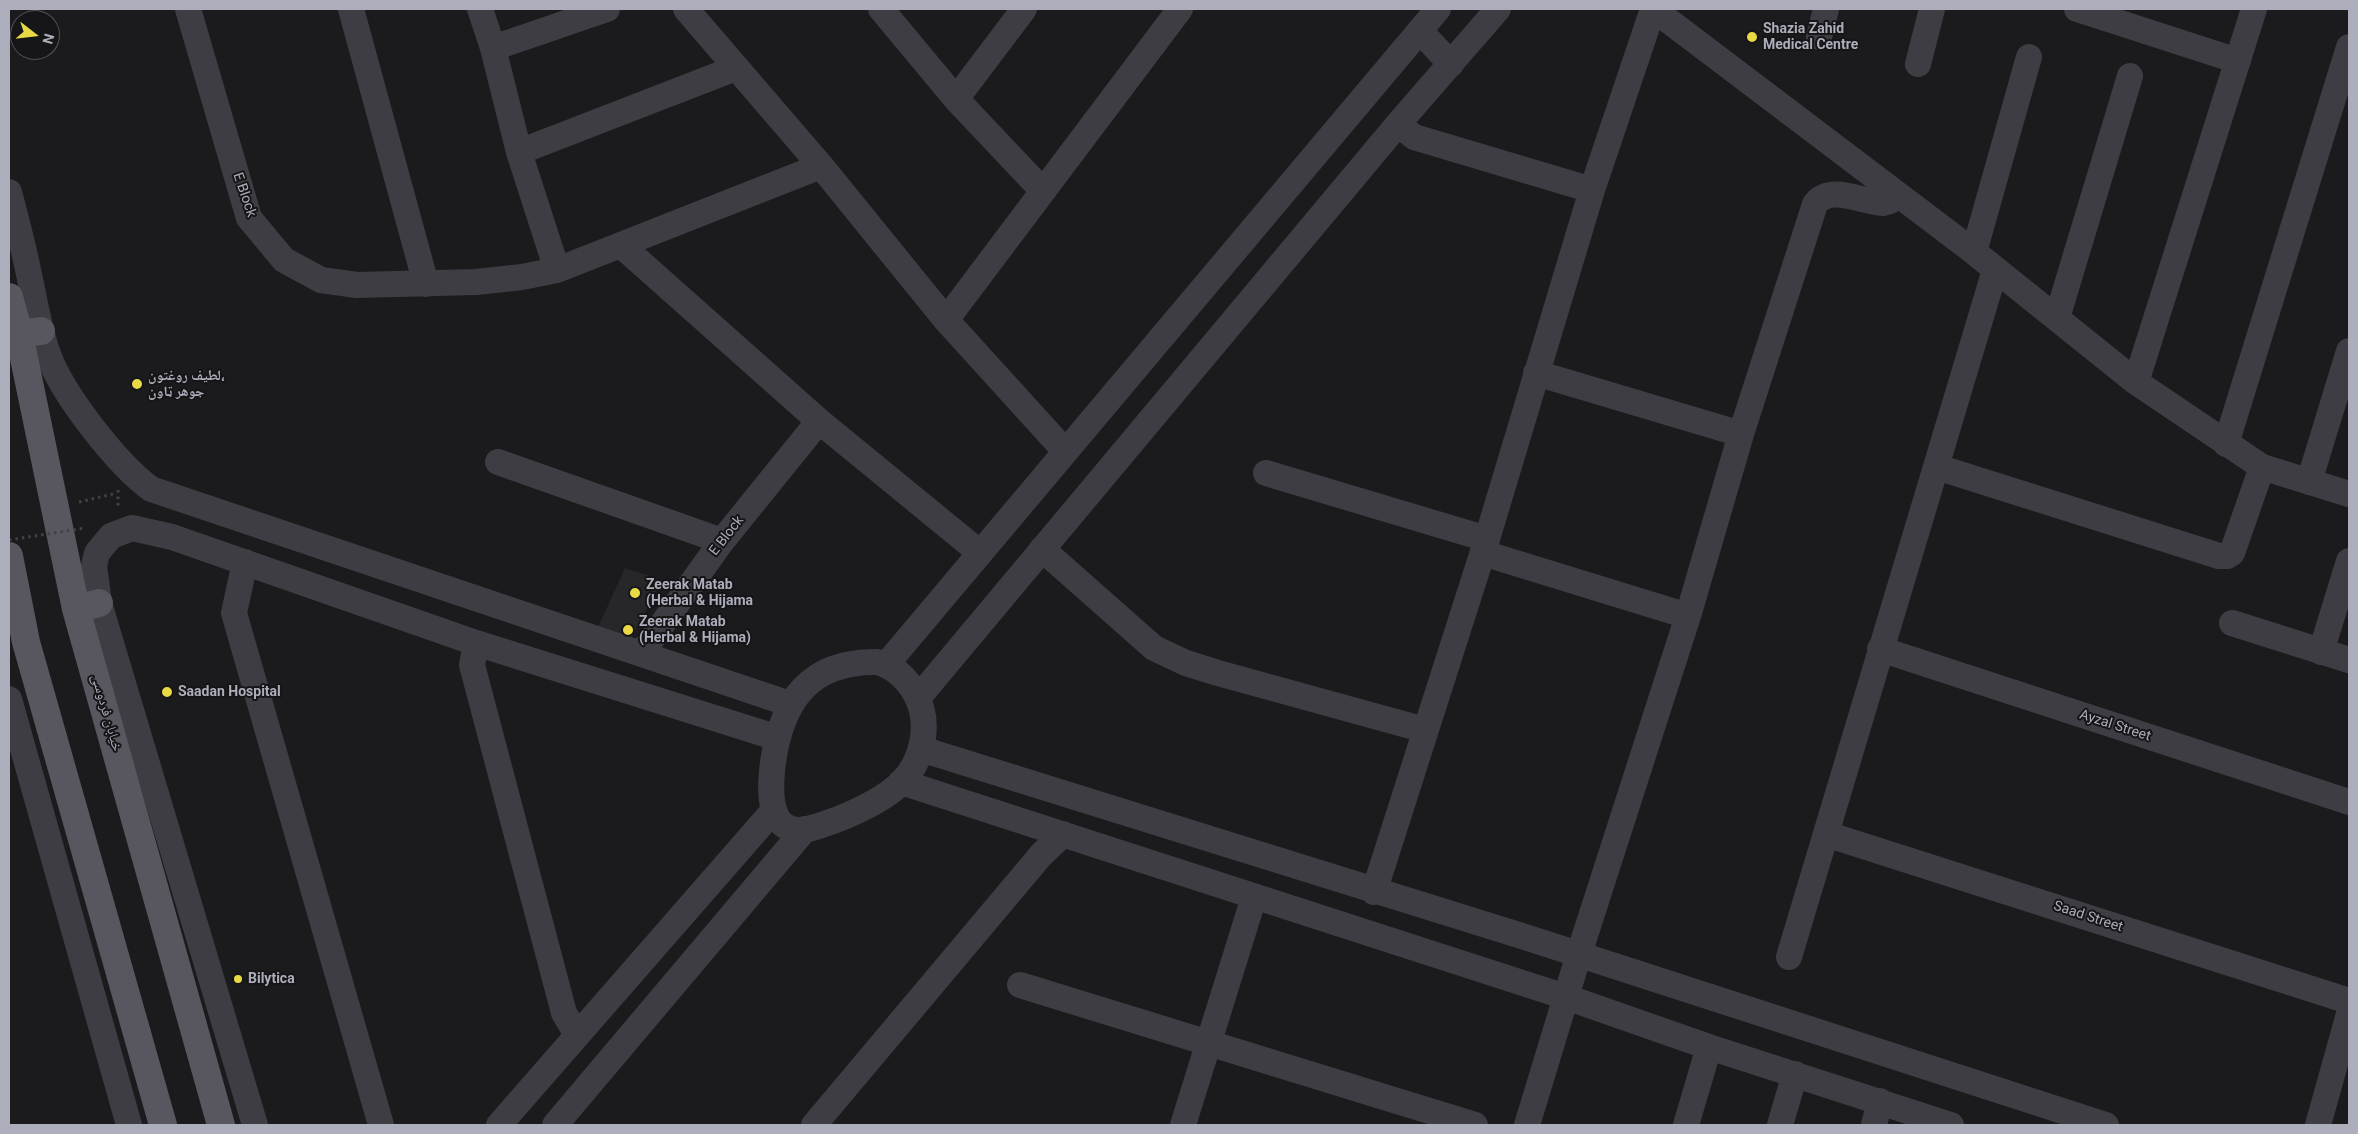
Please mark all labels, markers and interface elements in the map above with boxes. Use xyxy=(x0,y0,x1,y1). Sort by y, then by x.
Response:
north arrow xyxy=(10,10,60,60)
place label: Shazia Zahid Medical Centre xyxy=(1763,21,1858,54)
marker: Shazia Zahid Medical Centre xyxy=(1745,30,1759,44)
text: N xyxy=(39,32,58,46)
street label: E Block xyxy=(229,171,259,219)
place label: لطیف روغتون، جوهر ټاون xyxy=(148,368,225,401)
marker: لطیف روغتون، جوهر ټاون xyxy=(130,377,144,391)
street label: E Block xyxy=(706,513,748,559)
place label: Zeerak Matab (Herbal & Hijama xyxy=(646,577,753,610)
marker: Zeerak Matab (Herbal & Hijama xyxy=(628,586,642,600)
place label: Zeerak Matab (Herbal & Hijama) xyxy=(639,614,751,646)
marker: Zeerak Matab (Herbal & Hijama) xyxy=(621,623,635,637)
street label: خیابان فردوسی xyxy=(87,673,125,753)
place label: Saadan Hospital xyxy=(178,684,281,700)
marker: Saadan Hospital xyxy=(160,685,174,699)
street label: Ayzal Street xyxy=(2077,707,2153,745)
street label: Saad Street xyxy=(2051,898,2125,936)
place label: Bilytica xyxy=(248,971,295,987)
marker: Bilytica xyxy=(232,973,244,985)

